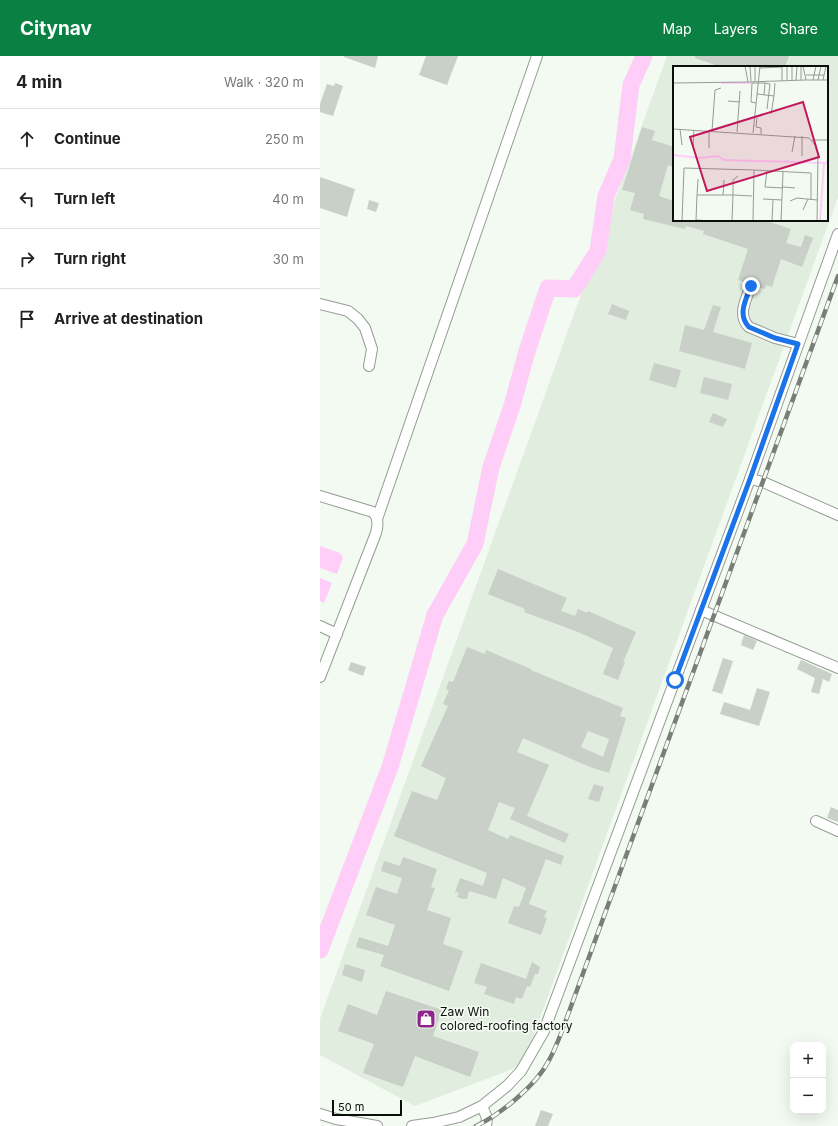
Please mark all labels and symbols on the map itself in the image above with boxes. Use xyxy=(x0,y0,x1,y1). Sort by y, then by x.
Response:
inset map xyxy=(673,66,828,221)
route end xyxy=(742,277,760,295)
route start xyxy=(666,671,684,689)
place label: Zaw Win colored-roofing factory xyxy=(440,1004,573,1033)
shop icon: Zaw Win colored-roofing factory xyxy=(415,1008,437,1030)
scale bar xyxy=(332,1098,402,1117)

